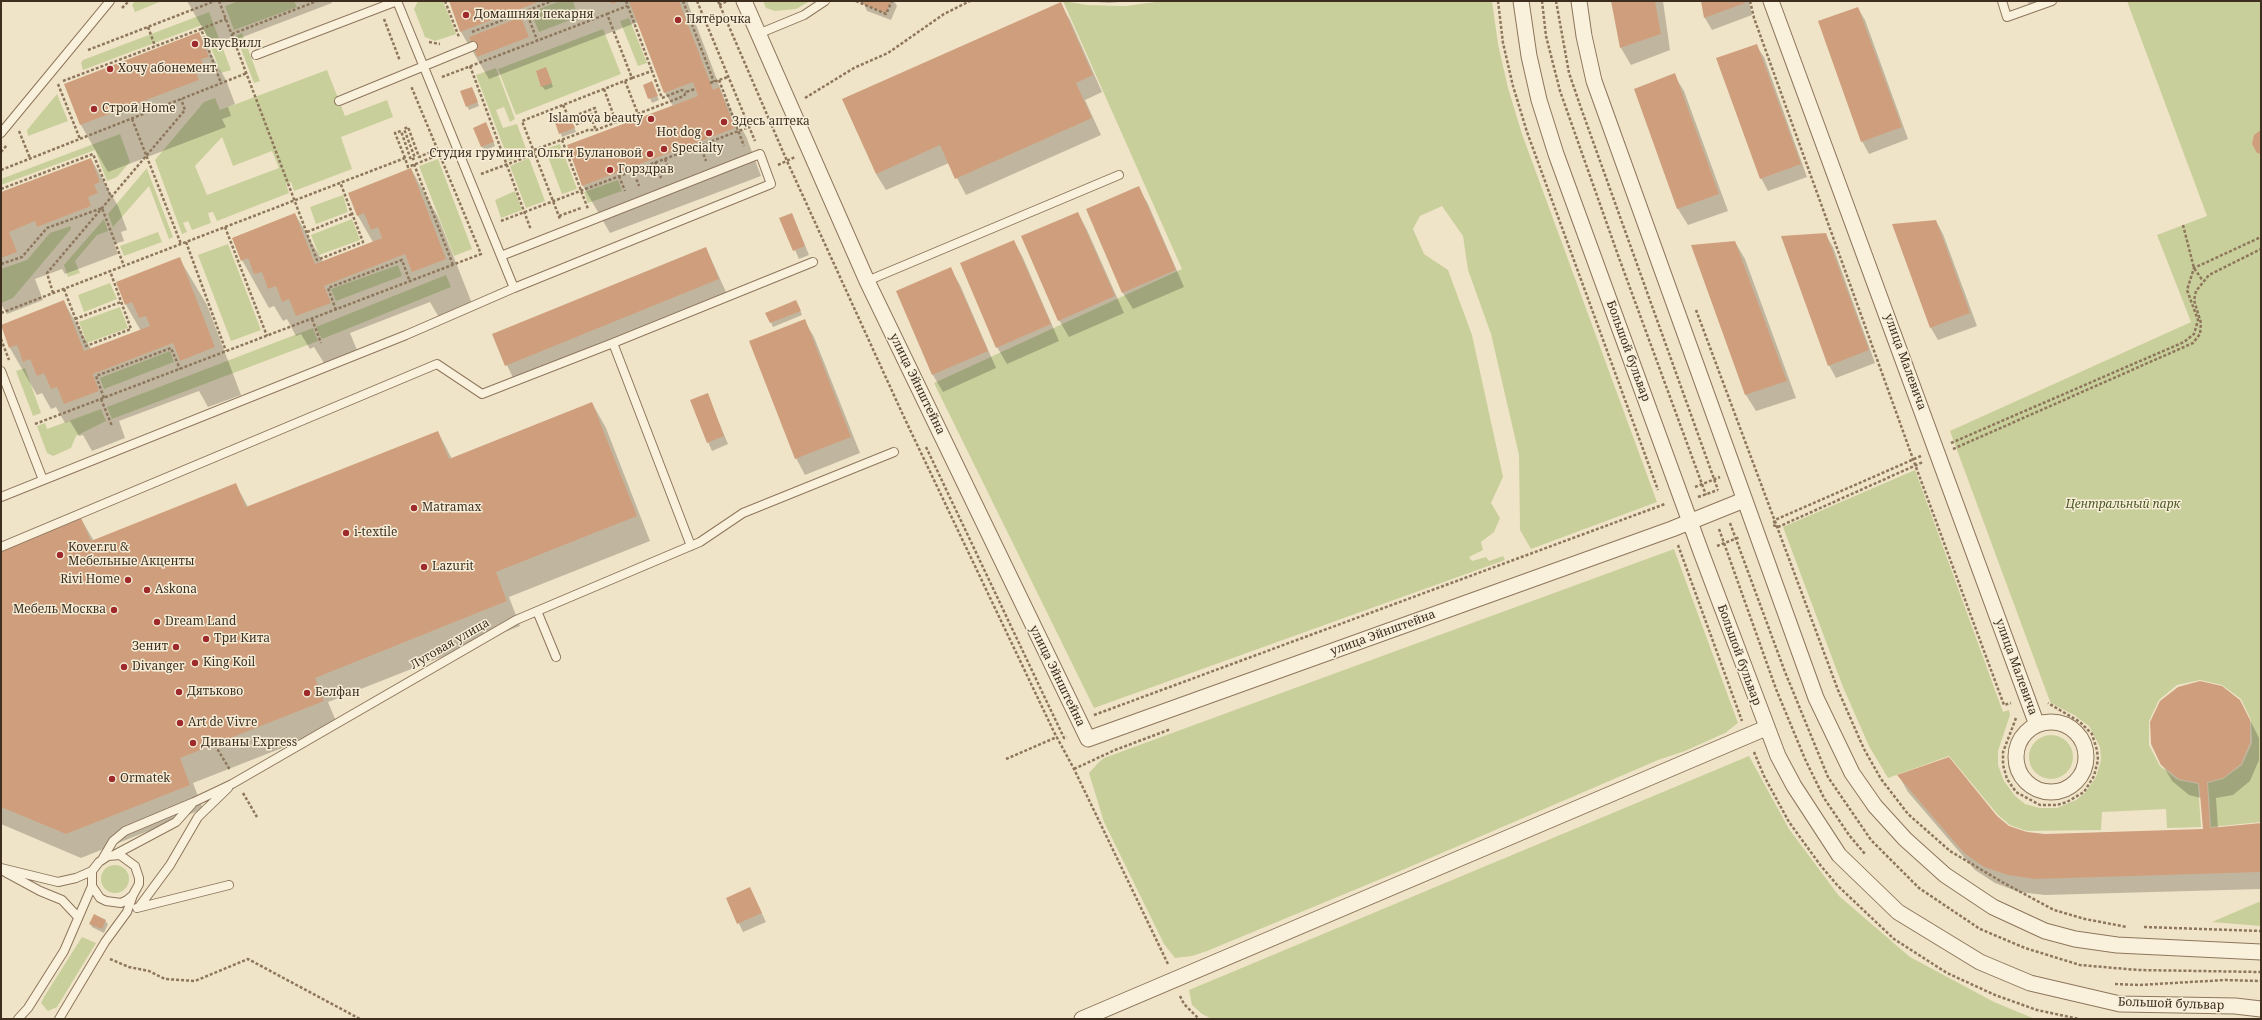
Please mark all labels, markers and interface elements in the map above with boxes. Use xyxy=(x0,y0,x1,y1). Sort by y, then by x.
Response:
place label: Домашняя пекарня xyxy=(474,8,594,22)
marker: Домашняя пекарня xyxy=(461,10,471,20)
place label: Пятёрочка xyxy=(686,13,751,27)
marker: Пятёрочка xyxy=(673,15,683,25)
place label: ВкусВилл xyxy=(203,37,261,51)
marker: ВкусВилл xyxy=(190,39,200,49)
place label: Хочу абонемент xyxy=(118,62,216,76)
marker: Хочу абонемент xyxy=(105,64,115,74)
place label: Строй Home xyxy=(102,102,176,116)
marker: Строй Home xyxy=(89,104,99,114)
place label: Islamova beauty xyxy=(548,112,643,126)
marker: Islamova beauty xyxy=(646,114,656,124)
place label: Здесь аптека xyxy=(732,115,810,129)
marker: Здесь аптека xyxy=(719,117,729,127)
place label: Hot dog xyxy=(656,126,701,140)
marker: Hot dog xyxy=(704,128,714,138)
place label: Specialty xyxy=(672,142,724,156)
marker: Specialty xyxy=(659,144,669,154)
place label: Студия груминга Ольги Булановой xyxy=(429,147,642,161)
marker: Студия груминга Ольги Булановой xyxy=(645,149,655,159)
place label: Горздрав xyxy=(618,163,674,177)
marker: Горздрав xyxy=(605,165,615,175)
street label: Большой бульвар xyxy=(1603,298,1653,404)
street label: улица Малевича xyxy=(1881,312,1929,412)
street label: улица Эйнштейна xyxy=(886,331,948,437)
park label: Центральный парк xyxy=(2066,498,2180,512)
place label: Matramax xyxy=(422,501,481,515)
marker: Matramax xyxy=(409,503,419,513)
place label: i-textile xyxy=(354,526,397,540)
marker: i-textile xyxy=(341,528,351,538)
place label: Kover.ru & Мебельные Акценты xyxy=(68,541,195,569)
marker: Kover.ru & Мебельные Акценты xyxy=(55,550,65,560)
place label: Lazurit xyxy=(432,560,474,574)
marker: Lazurit xyxy=(419,562,429,572)
place label: Rivi Home xyxy=(60,573,120,587)
marker: Rivi Home xyxy=(123,575,133,585)
place label: Askona xyxy=(155,583,197,597)
marker: Askona xyxy=(142,585,152,595)
street label: Большой бульвар xyxy=(1714,602,1764,708)
place label: Мебель Москва xyxy=(13,603,106,617)
marker: Мебель Москва xyxy=(109,605,119,615)
street label: улица Эйнштейна xyxy=(1328,607,1438,659)
place label: Dream Land xyxy=(165,615,236,629)
street label: Луговая улица xyxy=(408,616,492,672)
marker: Dream Land xyxy=(152,617,162,627)
street label: улица Малевича xyxy=(1992,617,2040,717)
street label: улица Эйнштейна xyxy=(1026,623,1088,729)
place label: Три Кита xyxy=(214,632,270,646)
marker: Три Кита xyxy=(201,634,211,644)
place label: Зенит xyxy=(132,640,168,654)
marker: Зенит xyxy=(171,642,181,652)
place label: King Koil xyxy=(203,656,255,670)
marker: King Koil xyxy=(190,658,200,668)
place label: Divanger xyxy=(132,660,185,674)
marker: Divanger xyxy=(119,662,129,672)
place label: Дятьково xyxy=(187,685,243,699)
place label: Белфан xyxy=(315,686,360,700)
marker: Дятьково xyxy=(174,687,184,697)
marker: Белфан xyxy=(302,688,312,698)
place label: Art de Vivre xyxy=(188,716,257,730)
marker: Art de Vivre xyxy=(175,718,185,728)
place label: Диваны Express xyxy=(201,736,297,750)
marker: Диваны Express xyxy=(188,738,198,748)
place label: Ormatek xyxy=(120,772,170,786)
marker: Ormatek xyxy=(107,774,117,784)
street label: Большой бульвар xyxy=(2118,995,2224,1013)

